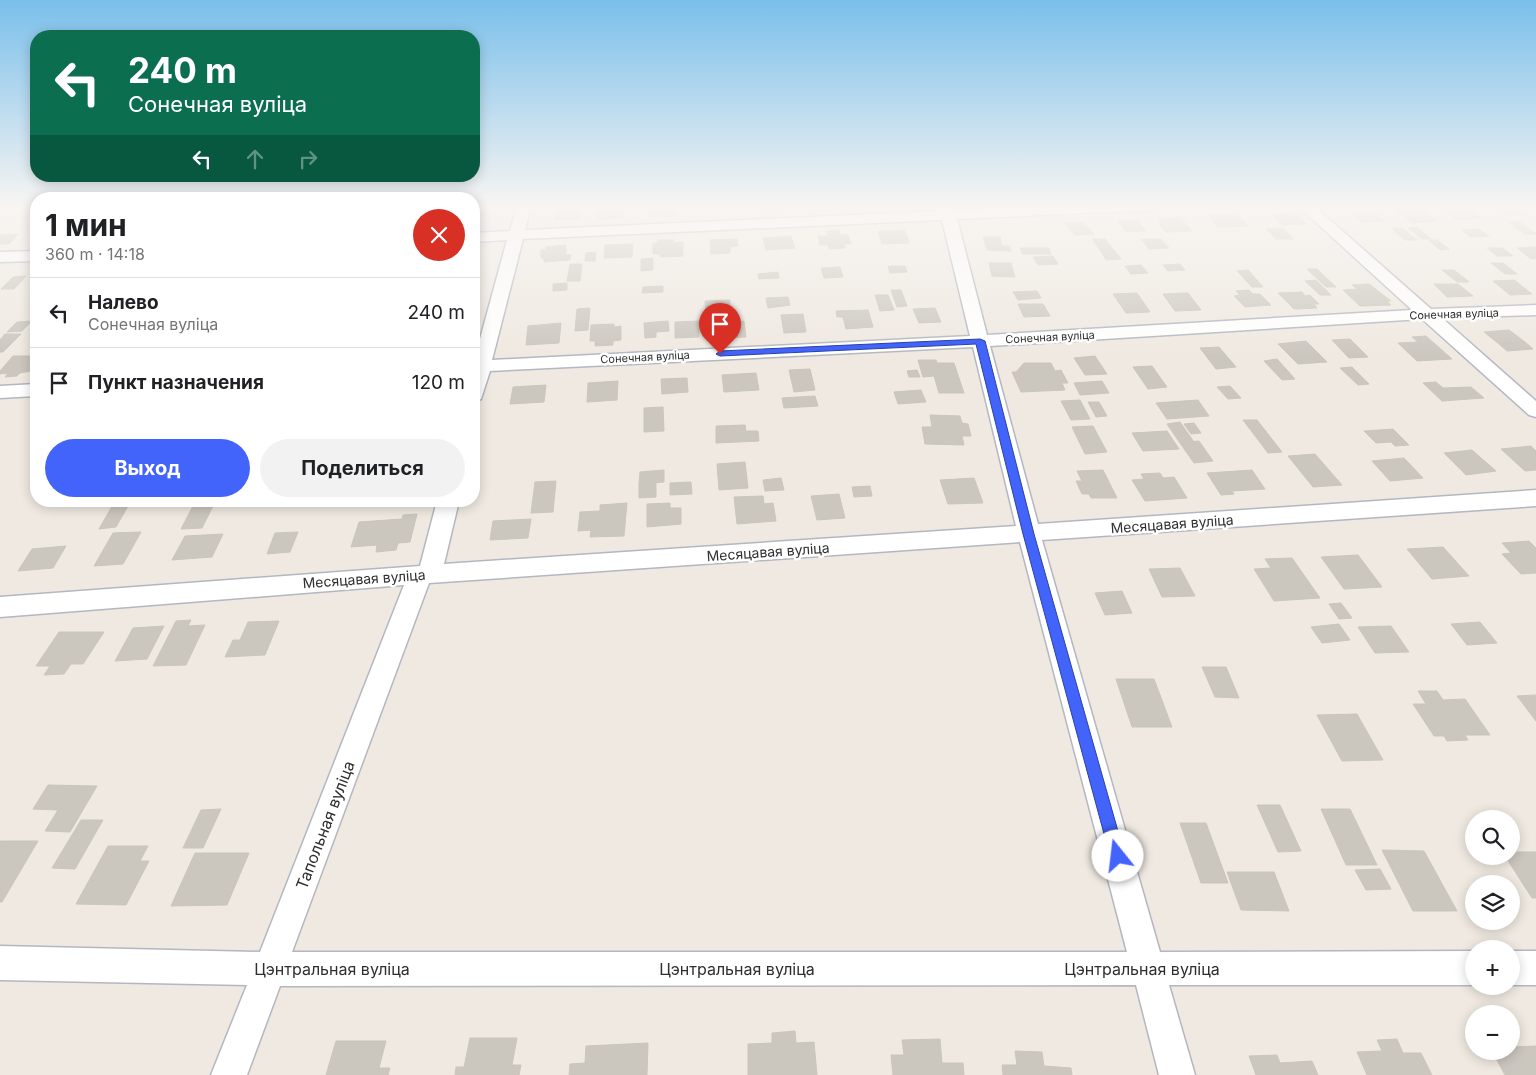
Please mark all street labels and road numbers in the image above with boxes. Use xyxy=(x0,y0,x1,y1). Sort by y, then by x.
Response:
street label: Сонечная вуліца xyxy=(1409,305,1499,323)
street label: Сонечная вуліца xyxy=(1005,328,1095,346)
street label: Сонечная вуліца xyxy=(600,348,690,366)
street label: Месяцавая вуліца xyxy=(1110,511,1234,536)
street label: Месяцавая вуліца xyxy=(706,539,830,564)
street label: Месяцавая вуліца xyxy=(302,566,426,591)
street label: Тапольная вуліца xyxy=(291,758,359,892)
street label: Цэнтральная вуліца xyxy=(254,959,410,979)
street label: Цэнтральная вуліца xyxy=(659,959,815,979)
street label: Цэнтральная вуліца xyxy=(1064,959,1220,979)

